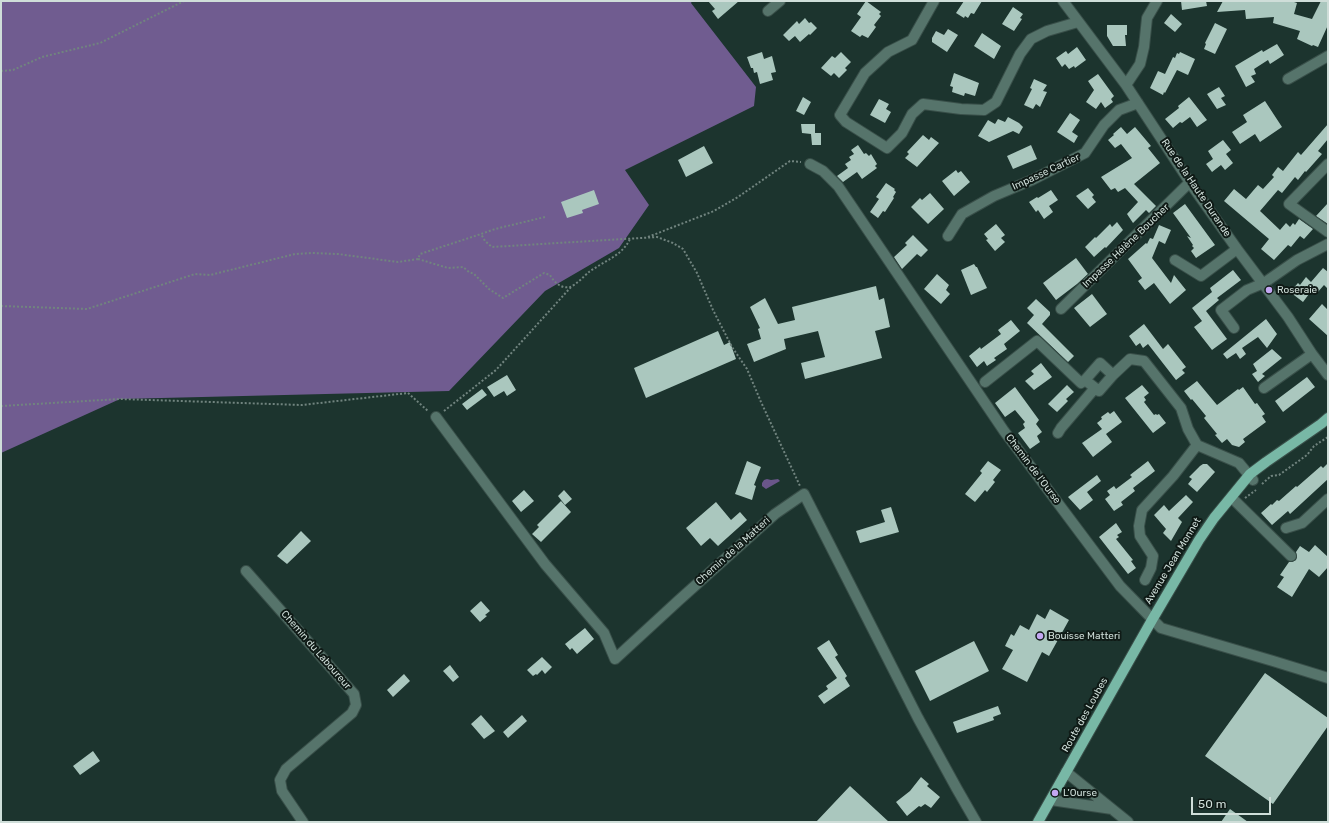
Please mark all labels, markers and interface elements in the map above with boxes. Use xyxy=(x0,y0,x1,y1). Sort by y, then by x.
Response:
street label: Rue de la Haute Durande xyxy=(1159,137,1233,239)
street label: Impasse Cartier xyxy=(1010,151,1082,193)
street label: Impasse Hélène Boucher xyxy=(1080,202,1172,290)
place label: Roseraie xyxy=(1277,284,1317,296)
marker: Roseraie xyxy=(1264,285,1274,295)
street label: Chemin de l'Ourse xyxy=(1003,432,1063,506)
street label: Chemin de la Matteri xyxy=(693,515,773,587)
street label: Avenue Jean Monnet xyxy=(1142,516,1204,606)
street label: Chemin du Laboureur xyxy=(278,608,354,692)
place label: Bouisse Matteri xyxy=(1048,630,1120,642)
marker: Bouisse Matteri xyxy=(1035,631,1045,641)
street label: Route des Loubes xyxy=(1060,676,1110,754)
place label: L'Ourse xyxy=(1063,787,1097,799)
marker: L'Ourse xyxy=(1050,788,1060,798)
scale bar xyxy=(1193,789,1273,815)
text: 50 m xyxy=(1198,797,1226,811)

